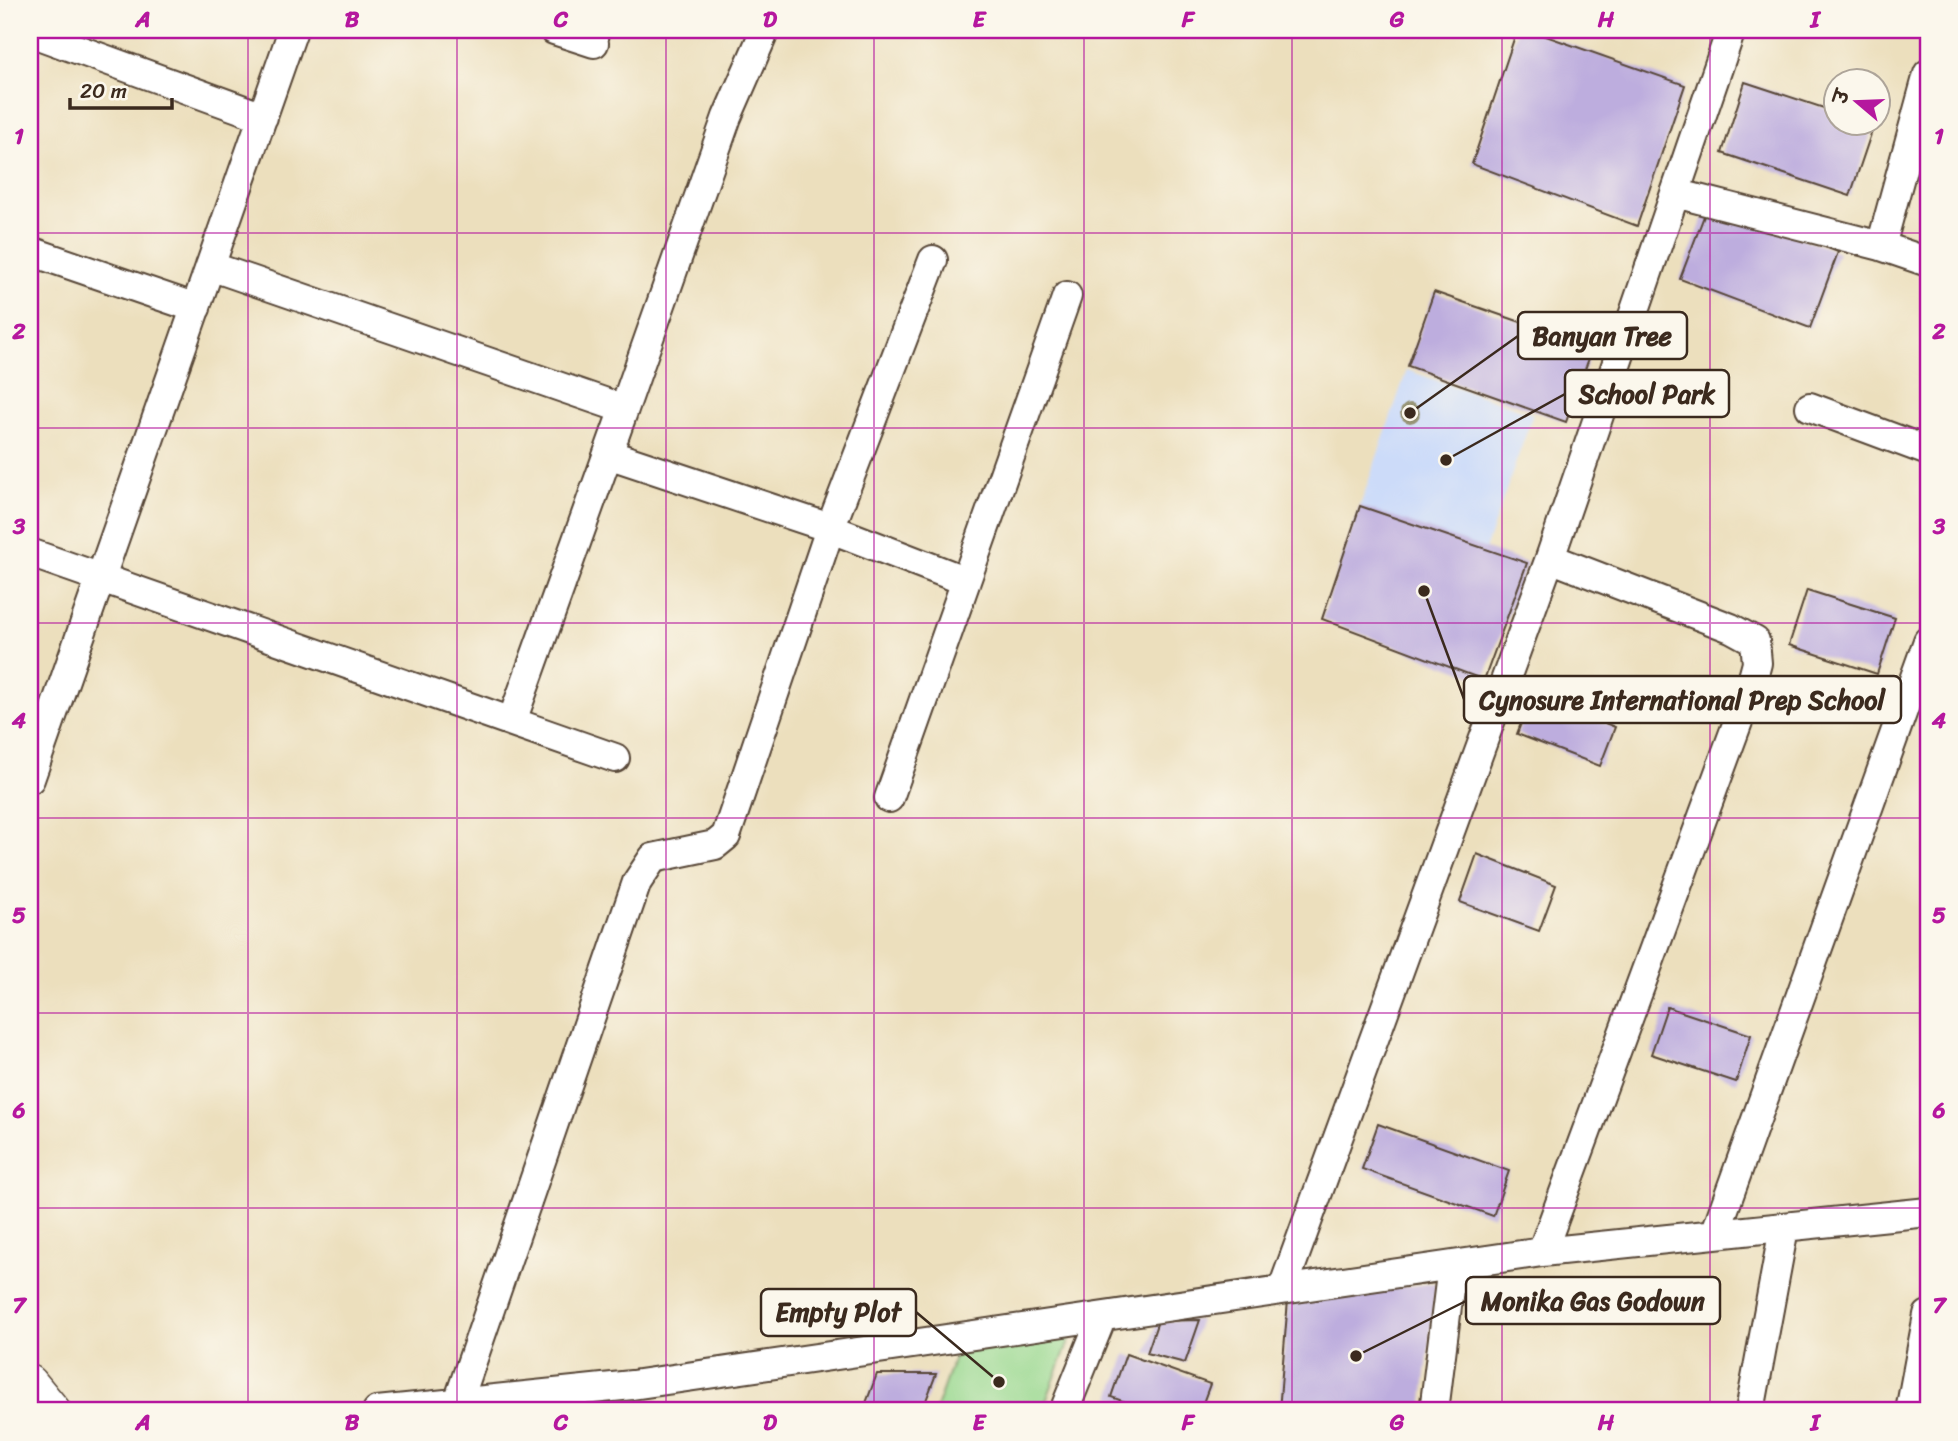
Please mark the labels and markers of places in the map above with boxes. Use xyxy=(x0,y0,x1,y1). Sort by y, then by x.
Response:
callout: Banyan Tree xyxy=(1518,312,1687,359)
callout: School Park xyxy=(1565,370,1729,417)
callout: Cynosure International Prep School xyxy=(1464,676,1901,723)
callout: Monika Gas Godown xyxy=(1466,1277,1720,1324)
callout: Empty Plot xyxy=(761,1289,916,1336)

